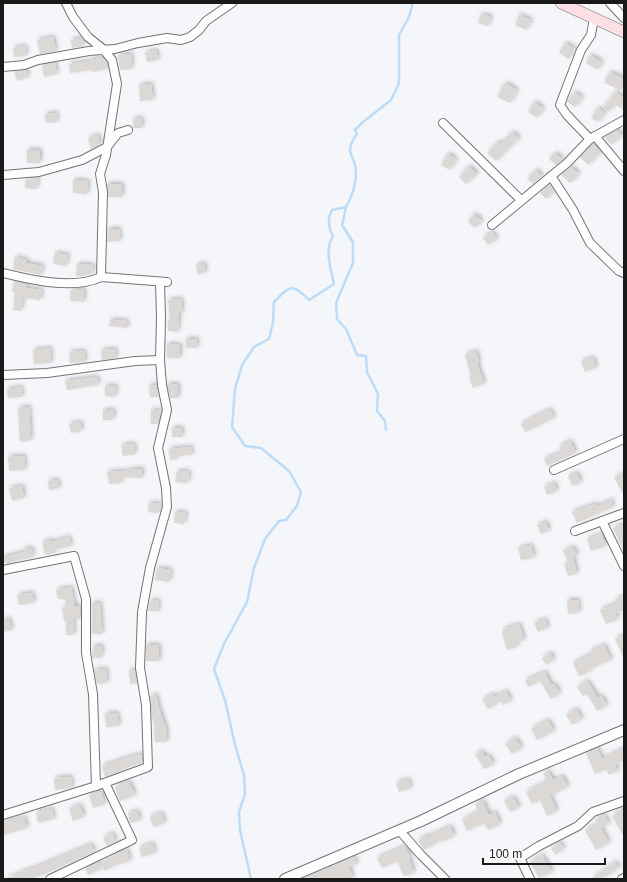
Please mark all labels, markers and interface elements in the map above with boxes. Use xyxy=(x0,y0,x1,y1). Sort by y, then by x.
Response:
scale bar xyxy=(483,840,605,866)
text: 100 m xyxy=(489,847,522,861)

